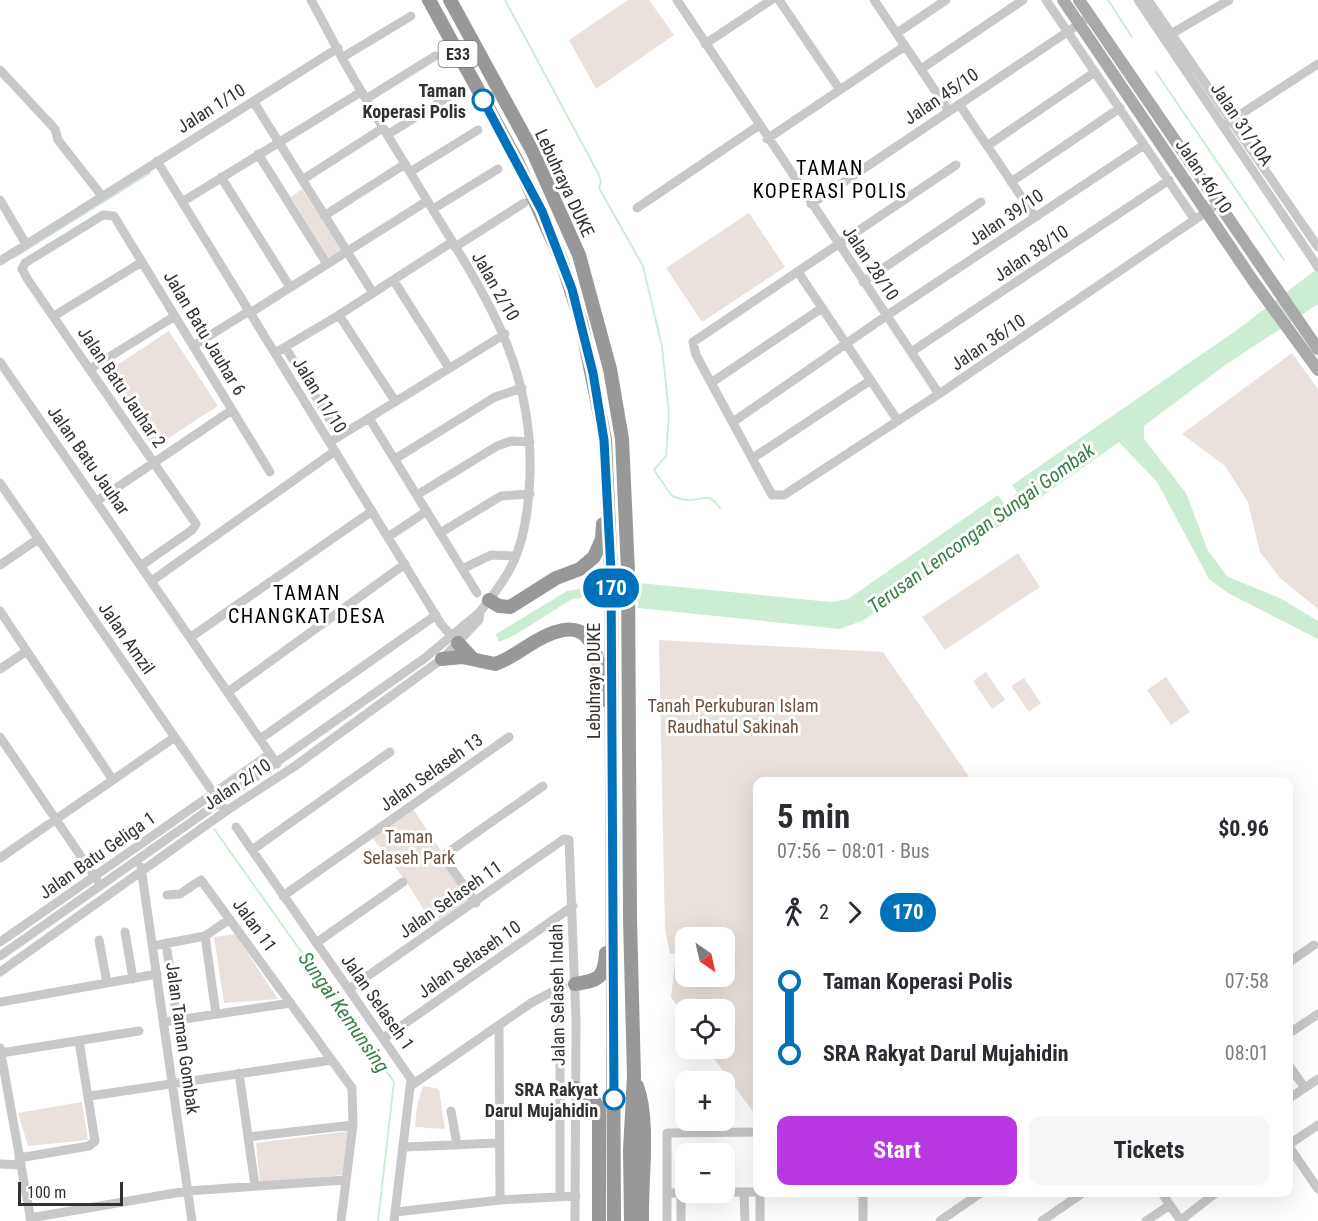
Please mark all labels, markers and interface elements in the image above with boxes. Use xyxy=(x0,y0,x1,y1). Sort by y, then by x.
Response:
road number: E33 xyxy=(438,41,478,67)
street label: Jalan 45/10 xyxy=(900,63,982,129)
street label: Jalan 1/10 xyxy=(173,79,249,137)
street label: Jalan 31/10A xyxy=(1207,79,1278,170)
place label: Taman Koperasi Polis xyxy=(362,80,466,122)
marker: Taman Koperasi Polis xyxy=(472,89,494,111)
street label: Lebuhraya DUKE xyxy=(531,126,599,240)
street label: Jalan 46/10 xyxy=(1171,135,1237,217)
district label: TAMAN KOPERASI POLIS xyxy=(753,156,907,203)
street label: Jalan 39/10 xyxy=(965,184,1047,250)
street label: Jalan 38/10 xyxy=(990,220,1072,286)
street label: Jalan 28/10 xyxy=(838,222,904,304)
street label: Jalan 2/10 xyxy=(468,248,524,324)
street label: Jalan Batu Jauhar 6 xyxy=(160,267,250,399)
street label: Jalan 36/10 xyxy=(947,309,1029,375)
street label: Jalan Batu Jauhar 2 xyxy=(74,323,170,452)
street label: Jalan 11/10 xyxy=(289,353,351,437)
street label: Jalan Batu Jauhar xyxy=(44,401,135,519)
water label: Terusan Lencongan Sungai Gombak xyxy=(863,437,1100,618)
line badge: 170 xyxy=(576,568,646,608)
text: 170 xyxy=(595,576,627,600)
district label: TAMAN CHANGKAT DESA xyxy=(228,581,386,628)
street label: Jalan Amzil xyxy=(95,598,159,678)
street label: Lebuhraya DUKE xyxy=(583,623,604,739)
park label: Tanah Perkuburan Islam Raudhatul Sakinah xyxy=(648,695,818,737)
street label: Jalan Selaseh 13 xyxy=(376,729,486,815)
street label: Jalan 2/10 xyxy=(200,754,274,814)
text: 5 min xyxy=(777,797,850,836)
street label: Jalan Batu Geliga 1 xyxy=(35,807,159,903)
text: $0.96 xyxy=(1218,816,1269,841)
park label: Taman Selaseh Park xyxy=(363,826,455,868)
text: 07:56 – 08:01 · Bus xyxy=(777,839,930,863)
street label: Jalan Selaseh 11 xyxy=(395,856,505,942)
street label: Jalan 11 xyxy=(229,894,281,956)
icon: walk xyxy=(777,896,810,929)
icon: forward xyxy=(838,896,871,929)
text: 2 xyxy=(819,900,829,924)
text: 170 xyxy=(892,900,924,924)
street label: Jalan Selaseh 10 xyxy=(414,916,524,1002)
street label: Jalan Selaseh Indah xyxy=(545,924,569,1066)
north arrow xyxy=(675,927,735,987)
map controls xyxy=(675,927,735,1203)
water label: Sungai Kemunsing xyxy=(294,947,395,1077)
street label: Jalan Selaseh 1 xyxy=(337,950,419,1054)
street label: Jalan Taman Gombak xyxy=(162,961,204,1115)
text: Taman Koperasi Polis xyxy=(823,969,1013,994)
text: 07:58 xyxy=(1225,969,1269,993)
button: locate xyxy=(675,999,735,1059)
text: SRA Rakyat Darul Mujahidin xyxy=(823,1041,1069,1066)
text: 08:01 xyxy=(1225,1041,1269,1065)
button: + xyxy=(675,1071,735,1131)
place label: SRA Rakyat Darul Mujahidin xyxy=(485,1079,598,1121)
marker: SRA Rakyat Darul Mujahidin xyxy=(603,1088,625,1110)
button: Start xyxy=(777,1116,1017,1185)
button: Tickets xyxy=(1029,1116,1269,1185)
button: − xyxy=(675,1143,735,1203)
scale bar xyxy=(18,1179,123,1206)
text: 100 m xyxy=(27,1183,66,1202)

